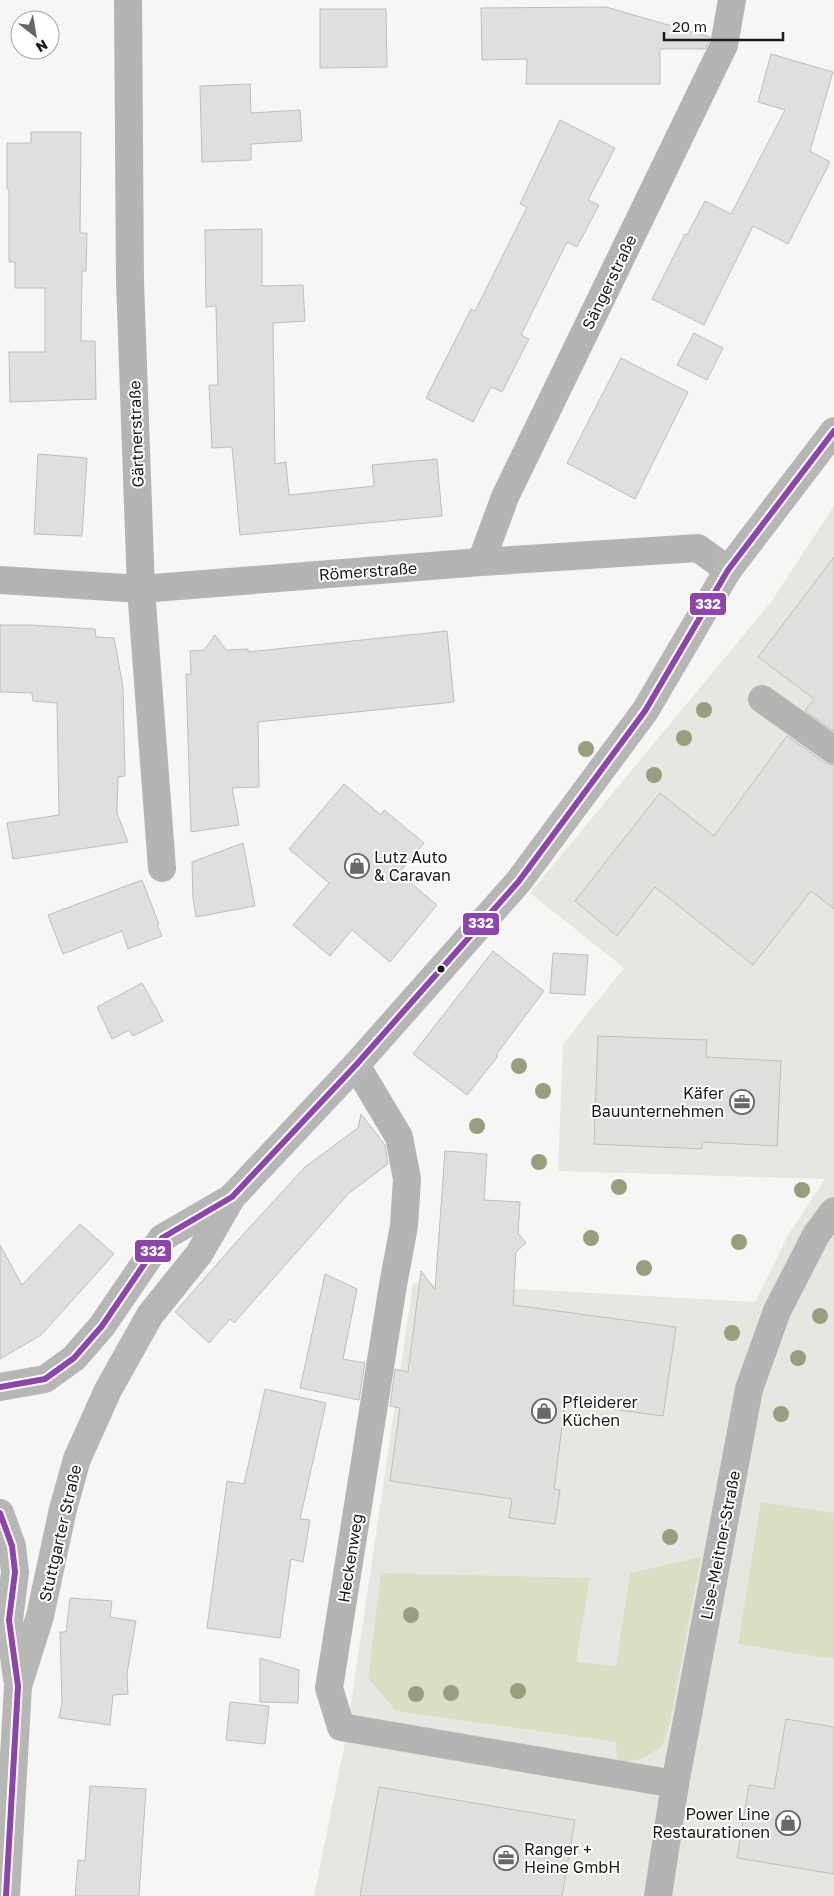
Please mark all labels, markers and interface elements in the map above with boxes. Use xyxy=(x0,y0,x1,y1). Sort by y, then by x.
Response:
north arrow xyxy=(10,10,60,60)
scale bar xyxy=(664,10,783,42)
text: 20 m xyxy=(672,17,707,35)
text: N xyxy=(33,37,51,57)
street label: Sängerstraße xyxy=(577,231,641,333)
street label: Gärtnerstraße xyxy=(124,380,148,488)
street label: Römerstraße xyxy=(318,558,418,584)
line badge: 332 xyxy=(689,592,727,616)
text: 332 xyxy=(695,595,721,612)
place label: Lutz Auto & Caravan xyxy=(374,847,451,885)
shop icon: Lutz Auto & Caravan xyxy=(344,853,370,879)
line badge: 332 xyxy=(462,912,500,936)
text: 332 xyxy=(468,914,494,931)
unlabelled marker xyxy=(436,964,446,974)
place label: Käfer Bauunternehmen xyxy=(591,1083,724,1121)
office icon: Käfer Bauunternehmen xyxy=(729,1089,755,1115)
line badge: 332 xyxy=(134,1239,172,1263)
text: 332 xyxy=(140,1242,166,1259)
place label: Pfleiderer Küchen xyxy=(562,1392,638,1430)
shop icon: Pfleiderer Küchen xyxy=(531,1398,557,1424)
street label: Stuttgarter Straße xyxy=(35,1463,85,1603)
street label: Lise-Meitner-Straße xyxy=(696,1469,744,1621)
street label: Heckenweg xyxy=(333,1512,367,1604)
place label: Power Line Restaurationen xyxy=(652,1804,770,1842)
shop icon: Power Line Restaurationen xyxy=(775,1810,801,1836)
place label: Ranger + Heine GmbH xyxy=(524,1839,620,1877)
office icon: Ranger + Heine GmbH xyxy=(493,1845,519,1871)

